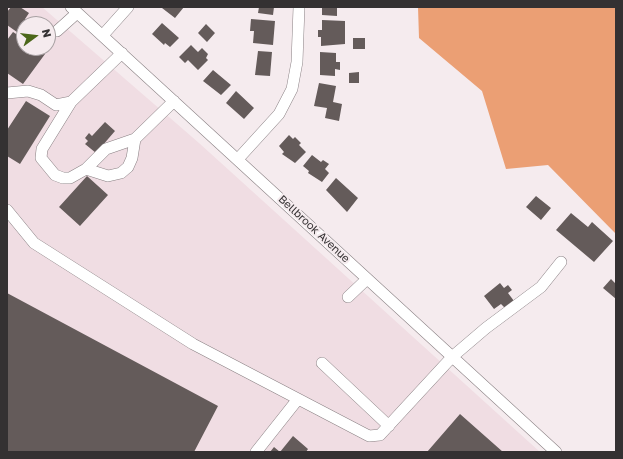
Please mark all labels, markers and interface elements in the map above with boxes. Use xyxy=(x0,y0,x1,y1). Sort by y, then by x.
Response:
north arrow xyxy=(16,16,56,56)
text: N xyxy=(40,27,54,39)
street label: Bellbrook Avenue xyxy=(276,193,352,265)

